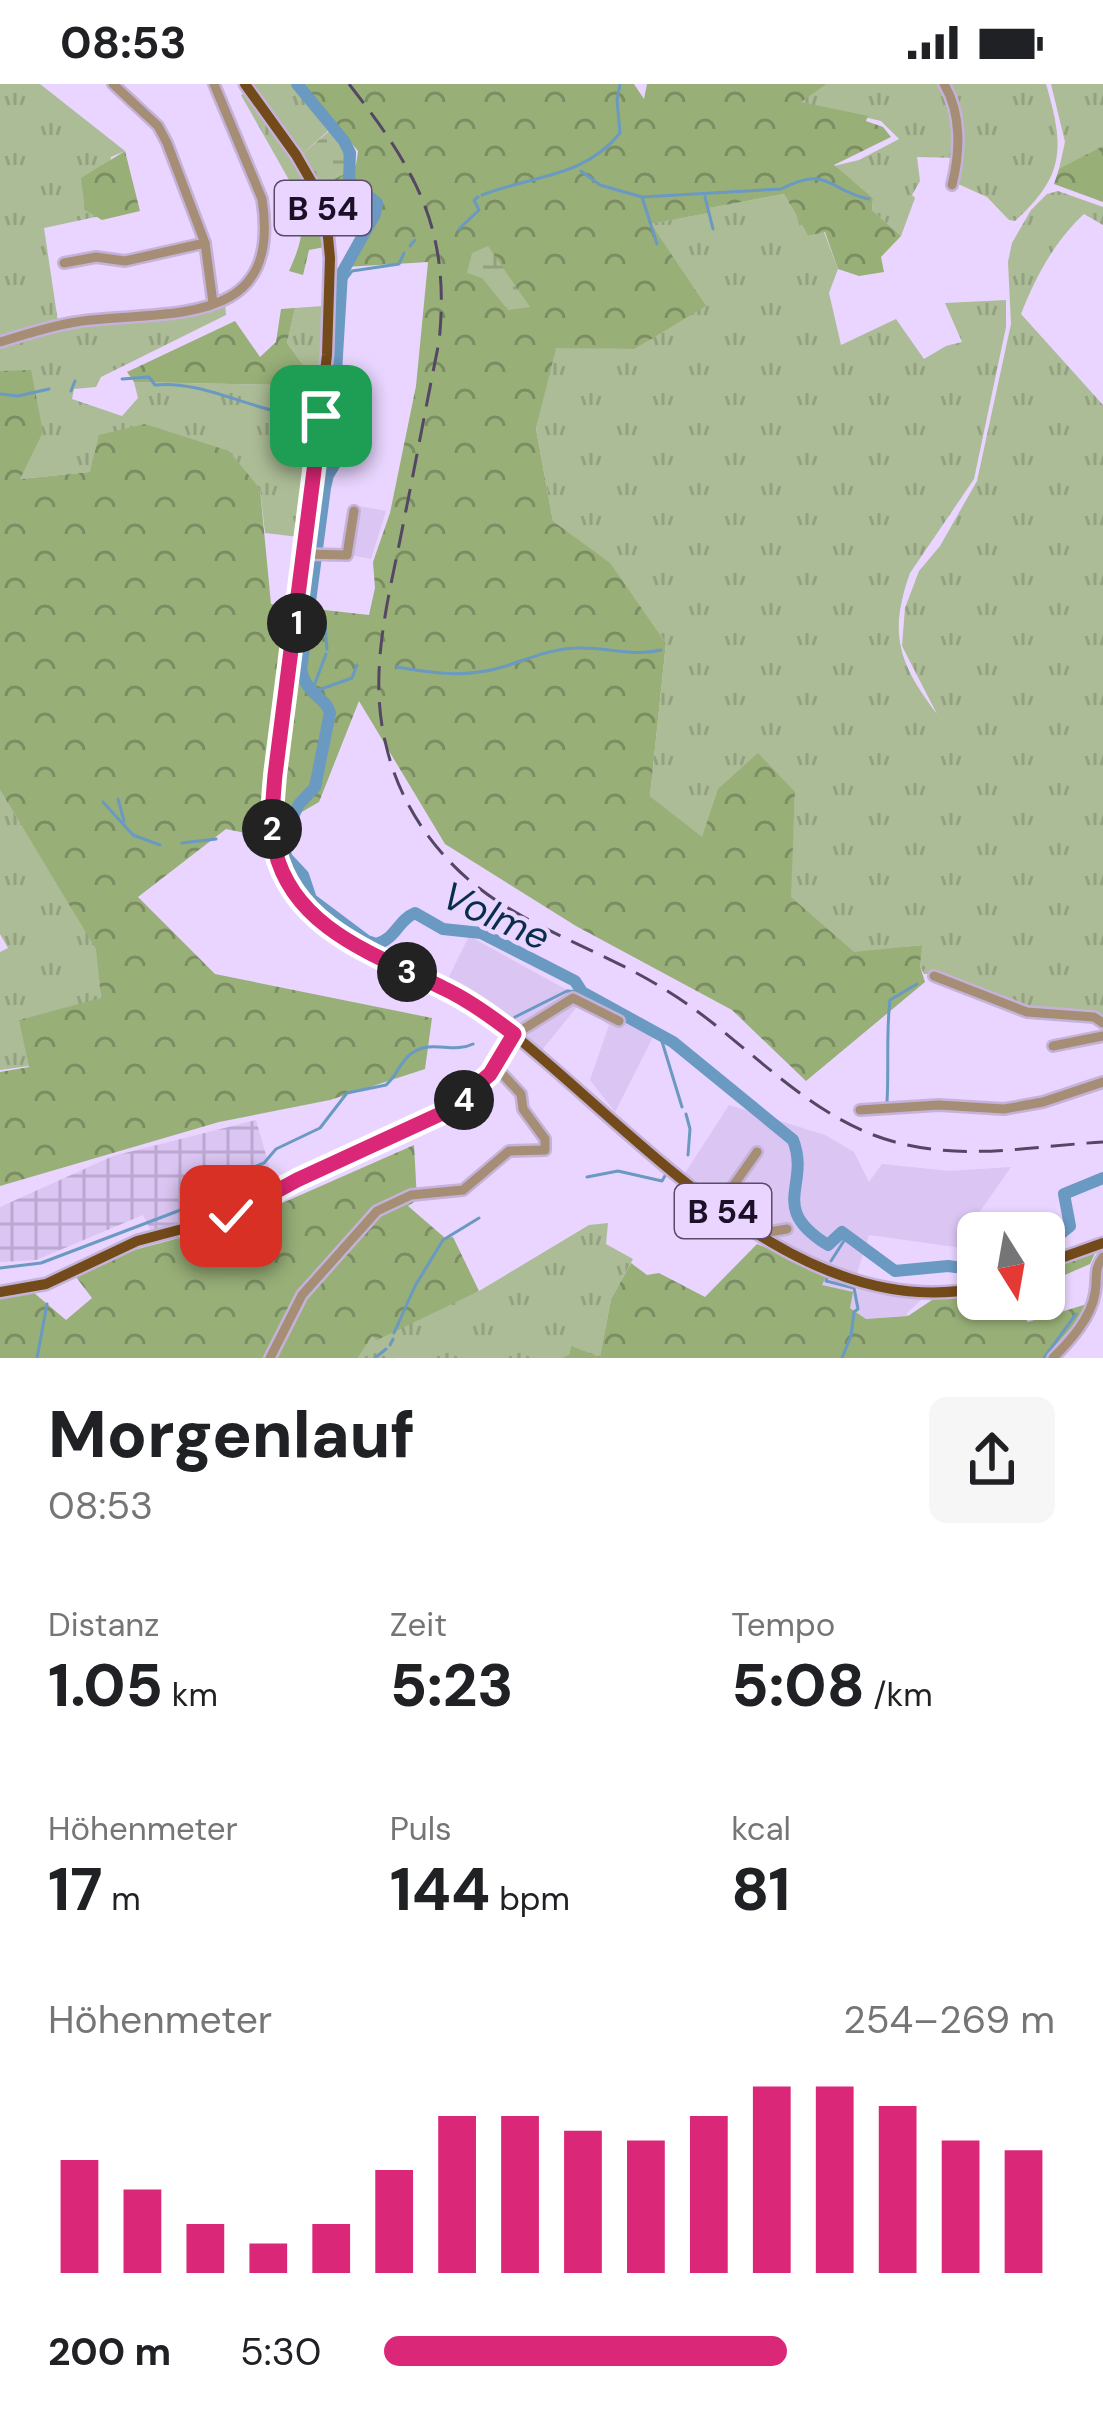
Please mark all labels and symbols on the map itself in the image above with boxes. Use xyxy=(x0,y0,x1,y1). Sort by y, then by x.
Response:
road number: B 54 xyxy=(275,181,371,235)
pin xyxy=(270,365,372,467)
pin: 1 xyxy=(267,593,327,653)
pin: 2 xyxy=(242,799,302,859)
water label: Volme xyxy=(434,870,558,962)
pin: 3 xyxy=(377,942,437,1002)
pin: 4 xyxy=(434,1070,494,1130)
pin xyxy=(180,1165,282,1267)
road number: B 54 xyxy=(675,1184,771,1238)
north arrow xyxy=(957,1212,1065,1320)

